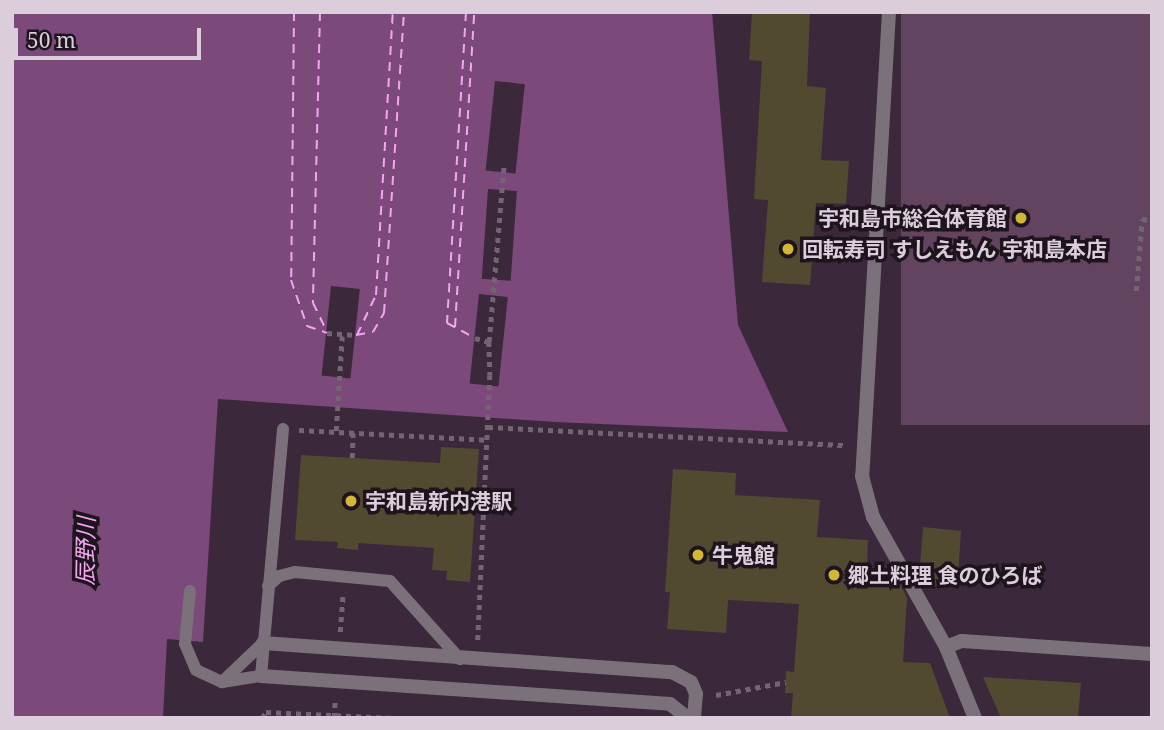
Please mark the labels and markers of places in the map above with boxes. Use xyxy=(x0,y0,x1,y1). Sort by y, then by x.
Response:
place label: 宇和島市総合体育館 xyxy=(818,205,1007,231)
marker: 宇和島市総合体育館 xyxy=(1013,210,1029,226)
place label: 回転寿司 すしえもん 宇和島本店 xyxy=(802,236,1107,262)
marker: 回転寿司 すしえもん 宇和島本店 xyxy=(780,241,796,257)
place label: 宇和島新内港駅 xyxy=(365,488,512,514)
marker: 宇和島新内港駅 xyxy=(343,493,359,509)
place label: 牛鬼館 xyxy=(712,542,775,568)
marker: 牛鬼館 xyxy=(690,547,706,563)
place label: 郷土料理 食のひろば xyxy=(848,562,1042,588)
marker: 郷土料理 食のひろば xyxy=(826,567,842,583)

